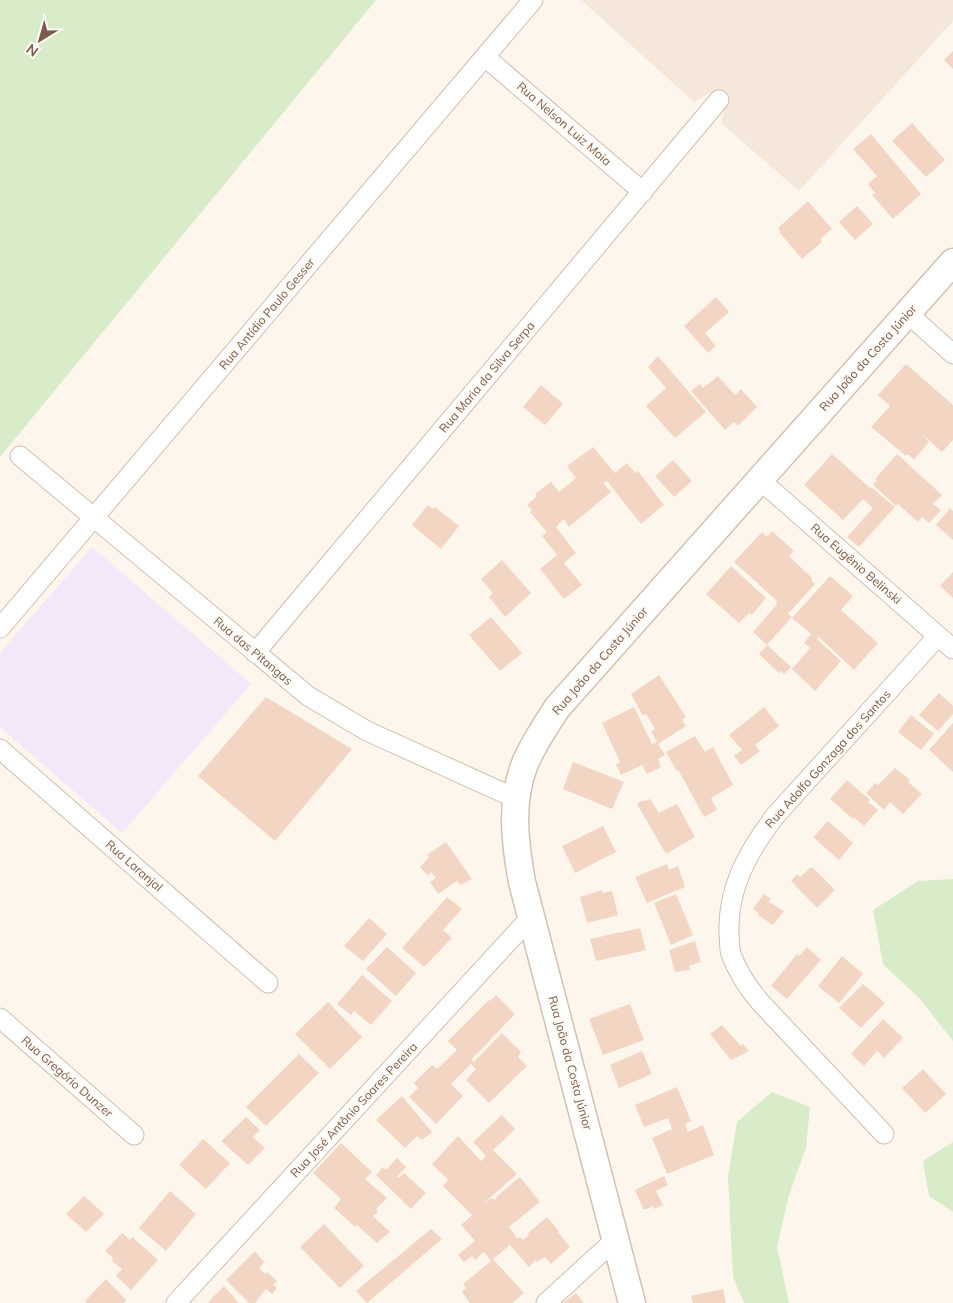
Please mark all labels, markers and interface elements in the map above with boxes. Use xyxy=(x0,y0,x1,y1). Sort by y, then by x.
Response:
north arrow xyxy=(15,15,65,65)
text: N xyxy=(23,40,42,61)
street label: Rua Nelson Luiz Maia xyxy=(514,79,615,169)
street label: Rua Antídio Paulo Gesser xyxy=(216,254,318,373)
street label: Rua João da Costa Júnior xyxy=(816,301,920,414)
street label: Rua Maria da Silva Serpa xyxy=(436,318,538,435)
street label: Rua Eugênio Belinski xyxy=(808,520,905,607)
street label: Rua João da Costa Júnior xyxy=(549,603,651,718)
street label: Rua das Pitangas xyxy=(211,613,296,688)
street label: Rua Adolfo Gonzaga dos Santos xyxy=(762,687,894,831)
street label: Rua Laranjal xyxy=(103,837,166,894)
street label: Rua João da Costa Júnior xyxy=(545,994,596,1132)
street label: Rua Gregório Dunzer xyxy=(19,1033,117,1121)
street label: Rua José Antônio Soares Pereira xyxy=(287,1039,420,1180)

